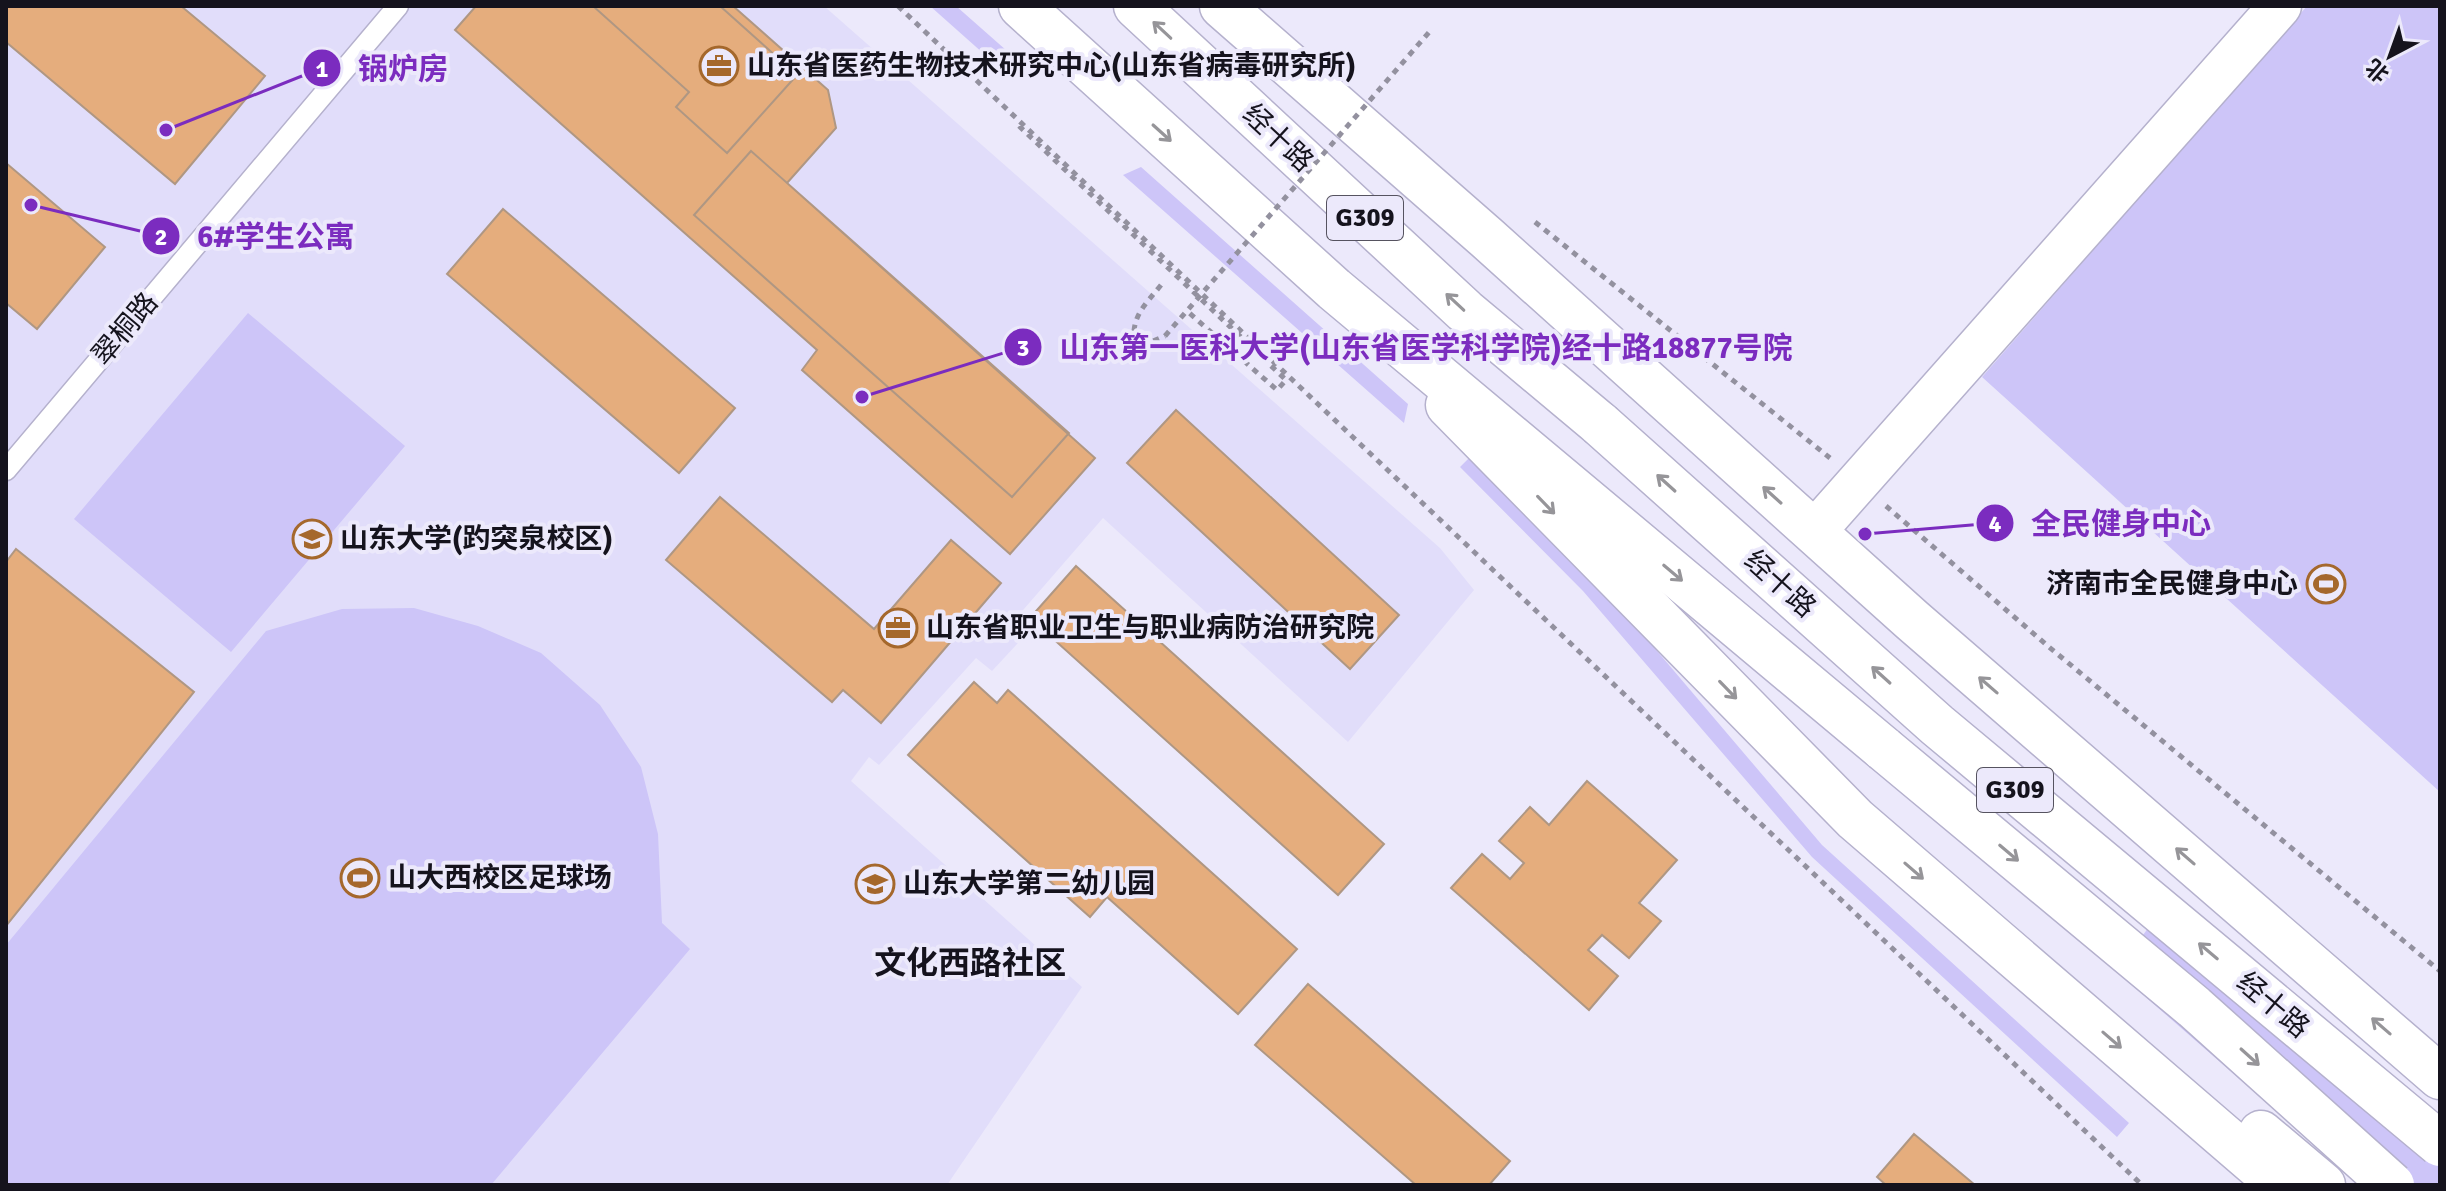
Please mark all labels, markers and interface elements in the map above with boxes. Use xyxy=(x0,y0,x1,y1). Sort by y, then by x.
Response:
north arrow xyxy=(2350,16,2430,96)
one-way arrow xyxy=(1152,21,1172,39)
callout: 锅炉房 xyxy=(302,41,464,95)
office icon: 山东省医药生物技术研究中心(山东省病毒研究所) xyxy=(698,45,740,87)
place label: 山东省医药生物技术研究中心(山东省病毒研究所) xyxy=(747,49,1356,83)
text: 锅炉房 xyxy=(358,51,448,88)
text: 北 xyxy=(2360,53,2394,88)
text: 1 xyxy=(316,54,329,84)
street label: 经十路 xyxy=(1236,97,1320,179)
one-way arrow xyxy=(1151,124,1171,142)
road number: G309 xyxy=(1327,196,1403,240)
callout: 6#学生公寓 xyxy=(141,209,371,263)
text: 6#学生公寓 xyxy=(197,219,355,256)
text: 2 xyxy=(155,222,167,252)
street label: 翠桐路 xyxy=(85,286,165,372)
one-way arrow xyxy=(1445,292,1465,311)
callout: 山东第一医科大学(山东省医学科学院)经十路18877号院 xyxy=(1003,320,1809,374)
text: 山东第一医科大学(山东省医学科学院)经十路18877号院 xyxy=(1059,330,1793,367)
text: 3 xyxy=(1017,333,1029,363)
one-way arrow xyxy=(1657,474,1677,492)
one-way arrow xyxy=(1763,486,1783,504)
one-way arrow xyxy=(1536,495,1555,515)
callout: 全民健身中心 xyxy=(1975,496,2227,550)
text: 全民健身中心 xyxy=(2031,506,2211,543)
text: 4 xyxy=(1989,509,2002,539)
school or university icon: 山东大学(趵突泉校区) xyxy=(291,518,333,560)
place label: 山东大学(趵突泉校区) xyxy=(340,522,613,556)
street label: 经十路 xyxy=(1737,543,1823,625)
sports icon: 济南市全民健身中心 xyxy=(2305,563,2347,605)
one-way arrow xyxy=(1662,564,1683,582)
place label: 济南市全民健身中心 xyxy=(2046,567,2298,601)
office icon: 山东省职业卫生与职业病防治研究院 xyxy=(877,607,919,649)
place label: 山东省职业卫生与职业病防治研究院 xyxy=(926,611,1374,645)
one-way arrow xyxy=(1871,665,1891,684)
one-way arrow xyxy=(1978,677,1999,695)
one-way arrow xyxy=(1718,680,1737,699)
road number: G309 xyxy=(1977,768,2053,812)
one-way arrow xyxy=(1998,844,2018,862)
one-way arrow xyxy=(2175,847,2195,865)
sports icon: 山大西校区足球场 xyxy=(339,857,381,899)
place label: 山大西校区足球场 xyxy=(388,861,612,895)
one-way arrow xyxy=(1904,862,1924,880)
school or university icon: 山东大学第二幼儿园 xyxy=(854,863,896,905)
place label: 山东大学第二幼儿园 xyxy=(903,867,1155,901)
one-way arrow xyxy=(2198,942,2219,960)
district label: 文化西路社区 xyxy=(874,944,1066,983)
street label: 经十路 xyxy=(2230,965,2316,1045)
one-way arrow xyxy=(2371,1017,2392,1035)
one-way arrow xyxy=(2101,1031,2121,1049)
one-way arrow xyxy=(2239,1048,2259,1066)

